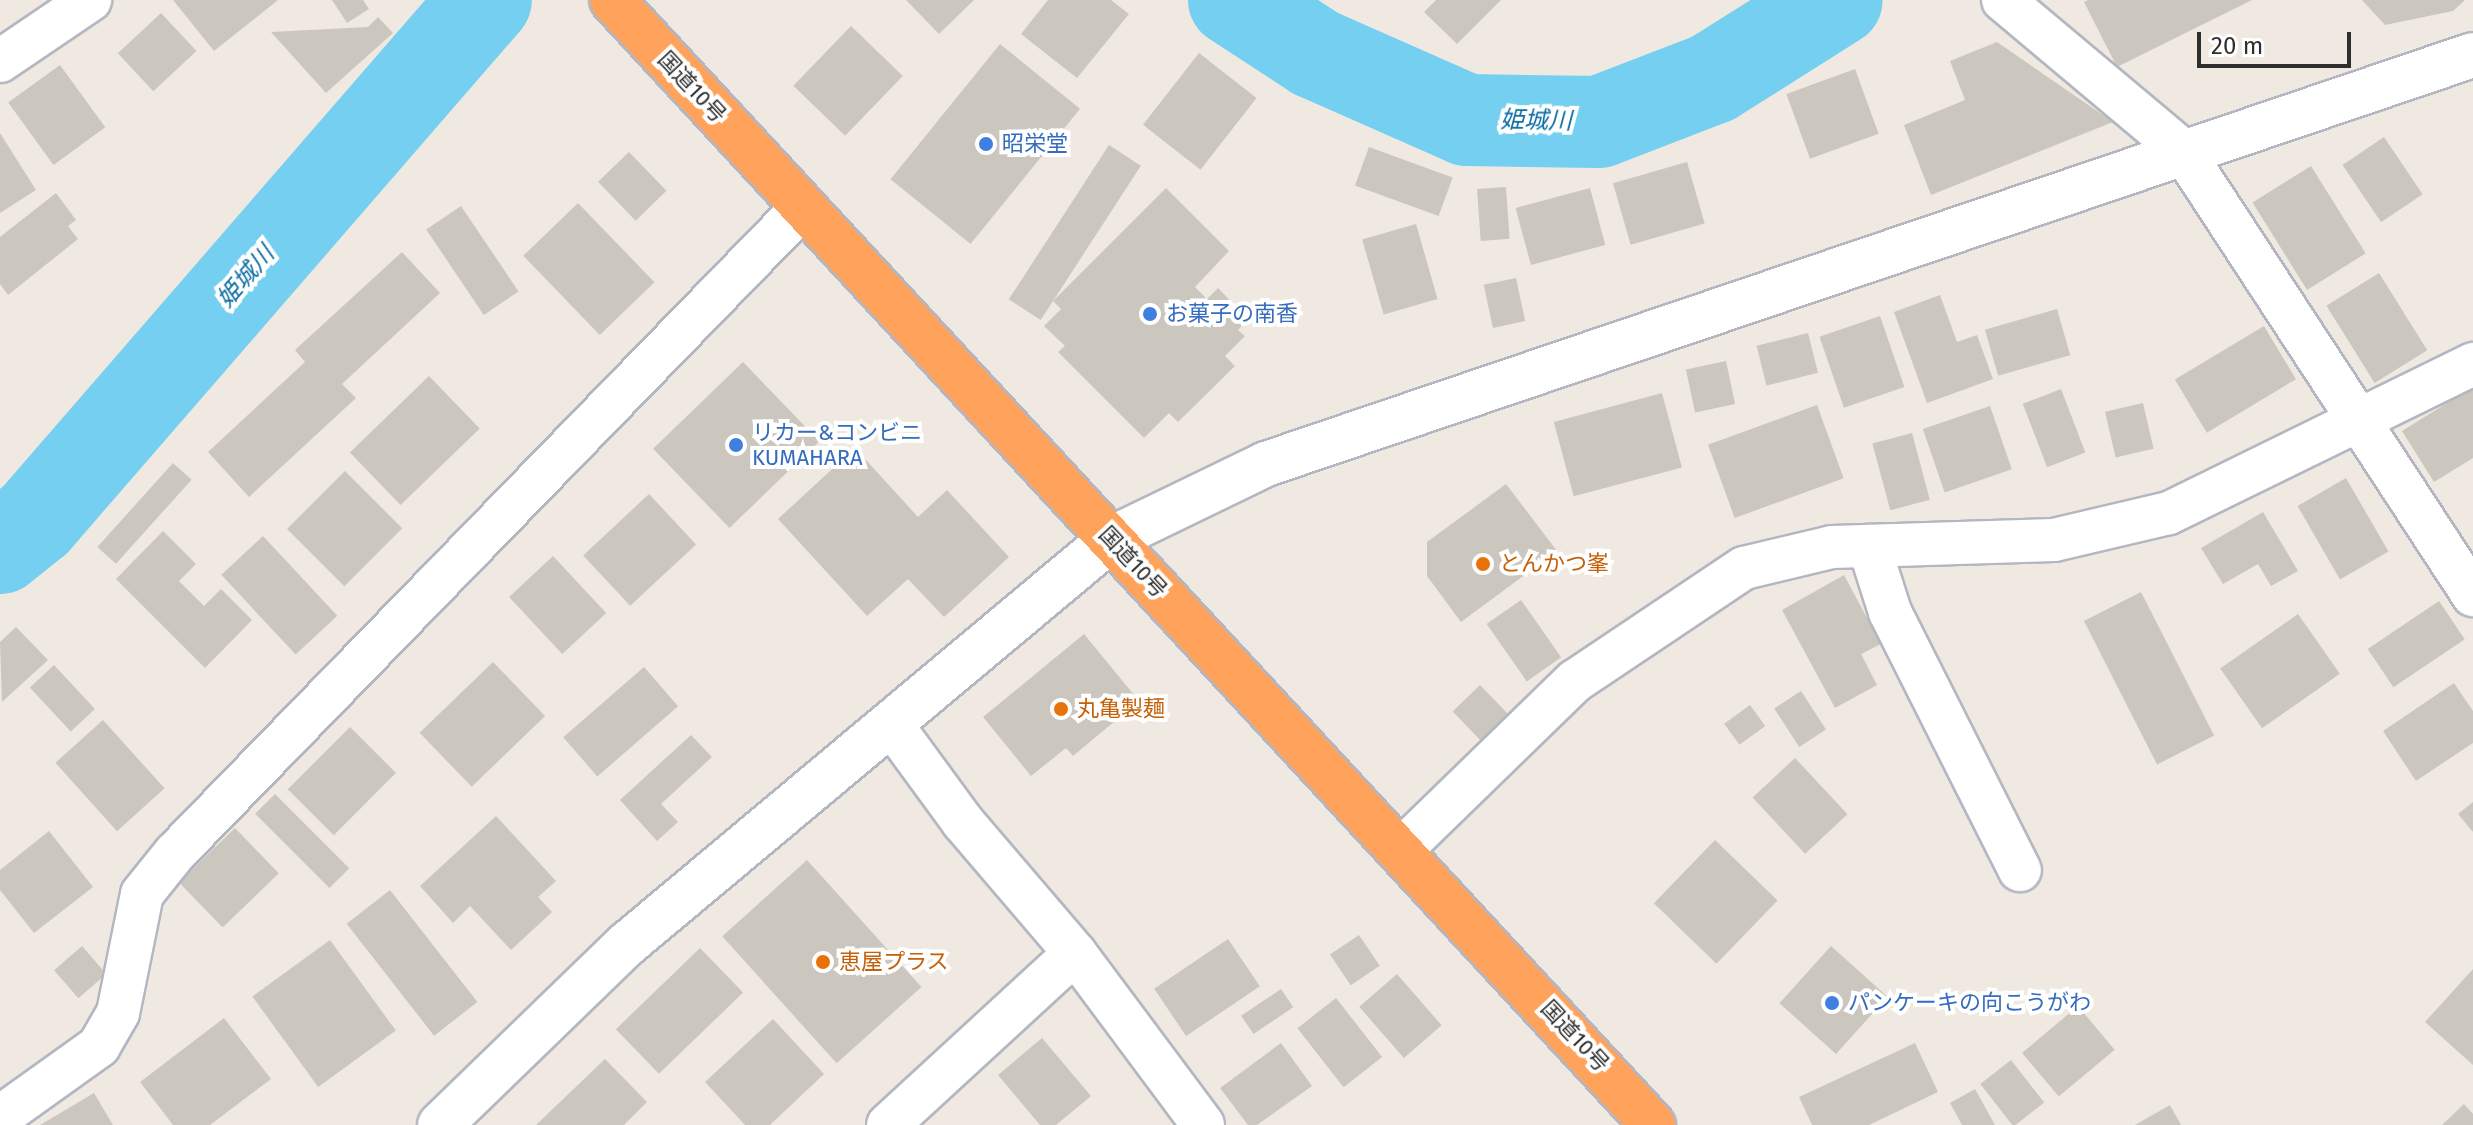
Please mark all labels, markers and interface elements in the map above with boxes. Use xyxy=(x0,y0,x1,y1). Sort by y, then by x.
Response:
scale bar xyxy=(2201,16,2355,66)
text: 20 m xyxy=(2211,32,2263,60)
street label: 国道10号 xyxy=(652,46,732,128)
water label: 姫城川 xyxy=(1500,106,1572,136)
place label: 昭栄堂 xyxy=(1002,131,1068,157)
marker: 昭栄堂 xyxy=(977,135,995,153)
water label: 姫城川 xyxy=(212,240,280,314)
place label: お菓子の南香 xyxy=(1166,301,1298,327)
marker: お菓子の南香 xyxy=(1141,305,1159,323)
place label: リカー&コンビニ KUMAHARA xyxy=(752,419,922,470)
marker: リカー&コンビニ KUMAHARA xyxy=(727,436,745,454)
street label: 国道10号 xyxy=(1093,521,1173,603)
place label: とんかつ峯 xyxy=(1499,551,1609,577)
marker: とんかつ峯 xyxy=(1474,555,1492,573)
place label: 丸亀製麺 xyxy=(1077,696,1165,722)
marker: 丸亀製麺 xyxy=(1052,700,1070,718)
place label: 恵屋プラス xyxy=(839,949,949,975)
marker: 恵屋プラス xyxy=(814,953,832,971)
place label: パンケーキの向こうがわ xyxy=(1848,990,2090,1016)
marker: パンケーキの向こうがわ xyxy=(1823,994,1841,1012)
street label: 国道10号 xyxy=(1535,995,1615,1077)

